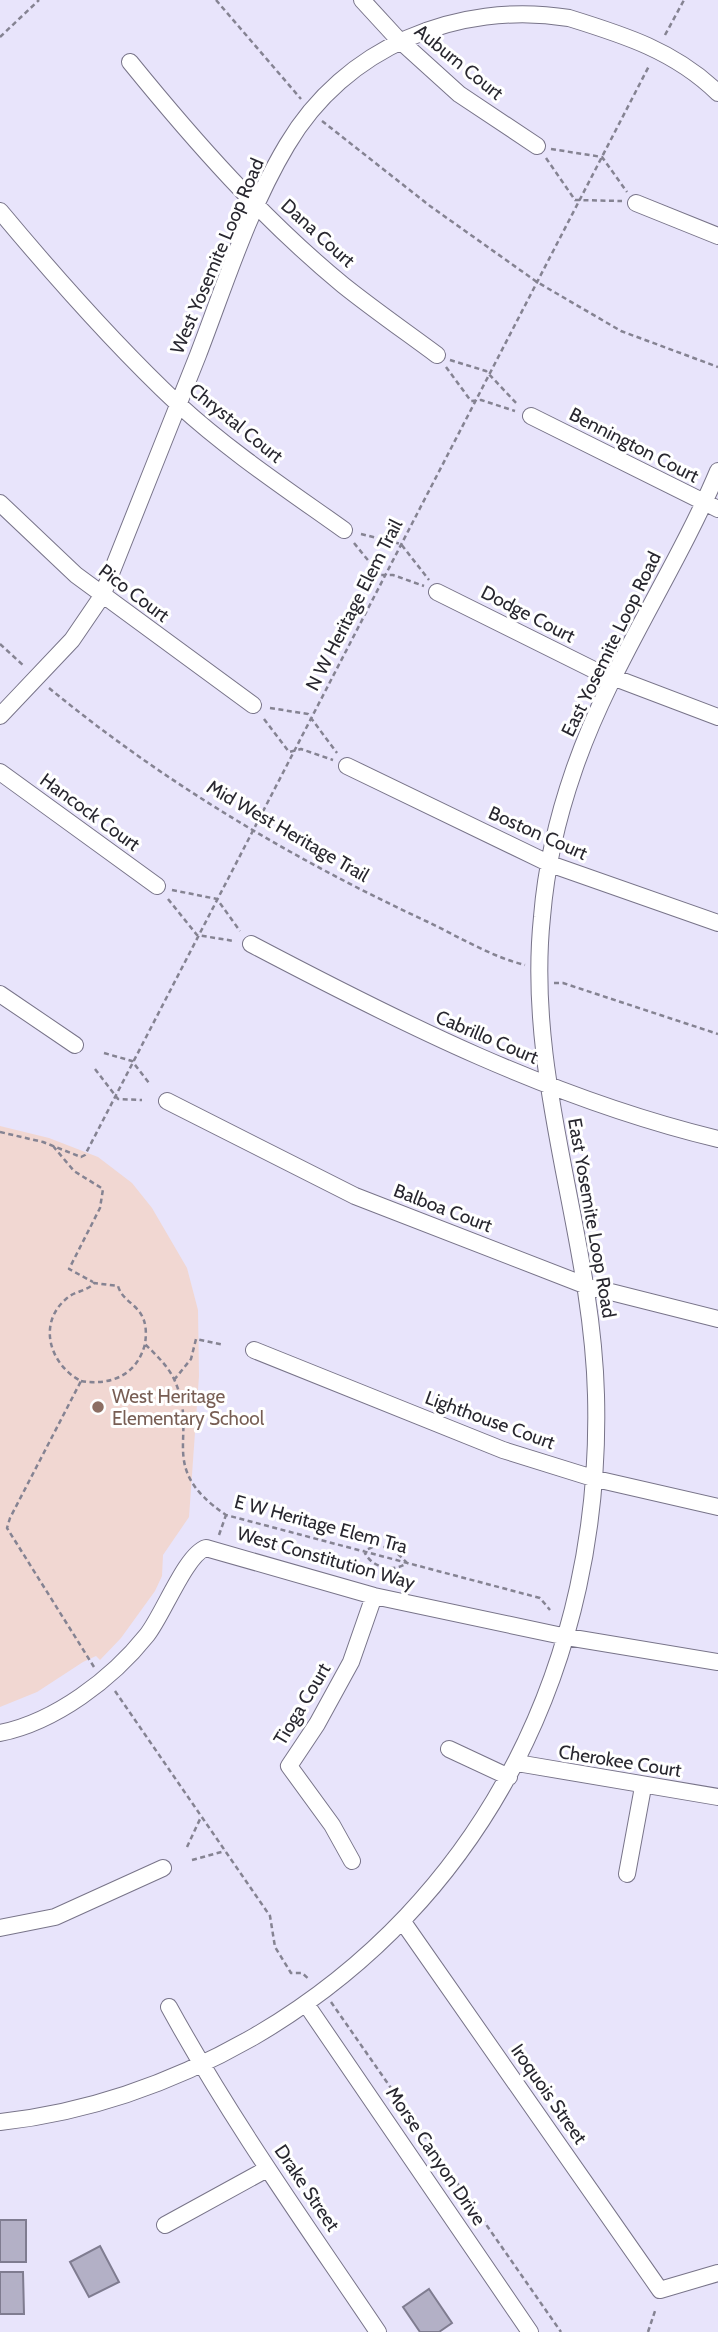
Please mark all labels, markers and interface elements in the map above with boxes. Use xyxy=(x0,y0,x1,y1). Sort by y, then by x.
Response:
street label: Auburn Court xyxy=(410,19,508,105)
street label: West Yosemite Loop Road xyxy=(165,155,269,357)
street label: Dana Court xyxy=(276,194,360,272)
street label: Chrystal Court xyxy=(184,378,288,468)
street label: Bennington Court xyxy=(565,402,703,488)
street label: N W Heritage Elem Trail xyxy=(301,515,407,695)
street label: East Yosemite Loop Road xyxy=(556,548,666,740)
street label: Pico Court xyxy=(94,559,174,627)
street label: Dodge Court xyxy=(477,581,579,648)
street label: Hancock Court xyxy=(36,768,145,856)
street label: Mid West Heritage Trail xyxy=(203,775,374,887)
street label: Boston Court xyxy=(485,801,591,865)
street label: Cabrillo Court xyxy=(432,1005,542,1069)
street label: East Yosemite Loop Road xyxy=(563,1116,621,1320)
street label: Balboa Court xyxy=(391,1179,496,1238)
place label: West Heritage Elementary School xyxy=(112,1385,265,1430)
street label: Lighthouse Court xyxy=(422,1386,559,1454)
marker: West Heritage Elementary School xyxy=(90,1399,106,1415)
street label: E W Heritage Elem Tra xyxy=(232,1490,410,1558)
street label: West Constitution Way xyxy=(234,1522,418,1595)
street label: Tioga Court xyxy=(269,1658,336,1749)
street label: Cherokee Court xyxy=(557,1740,684,1782)
street label: Iroquois Street xyxy=(506,2040,592,2149)
street label: Morse Canyon Drive xyxy=(381,2082,491,2230)
street label: Drake Street xyxy=(270,2140,345,2236)

